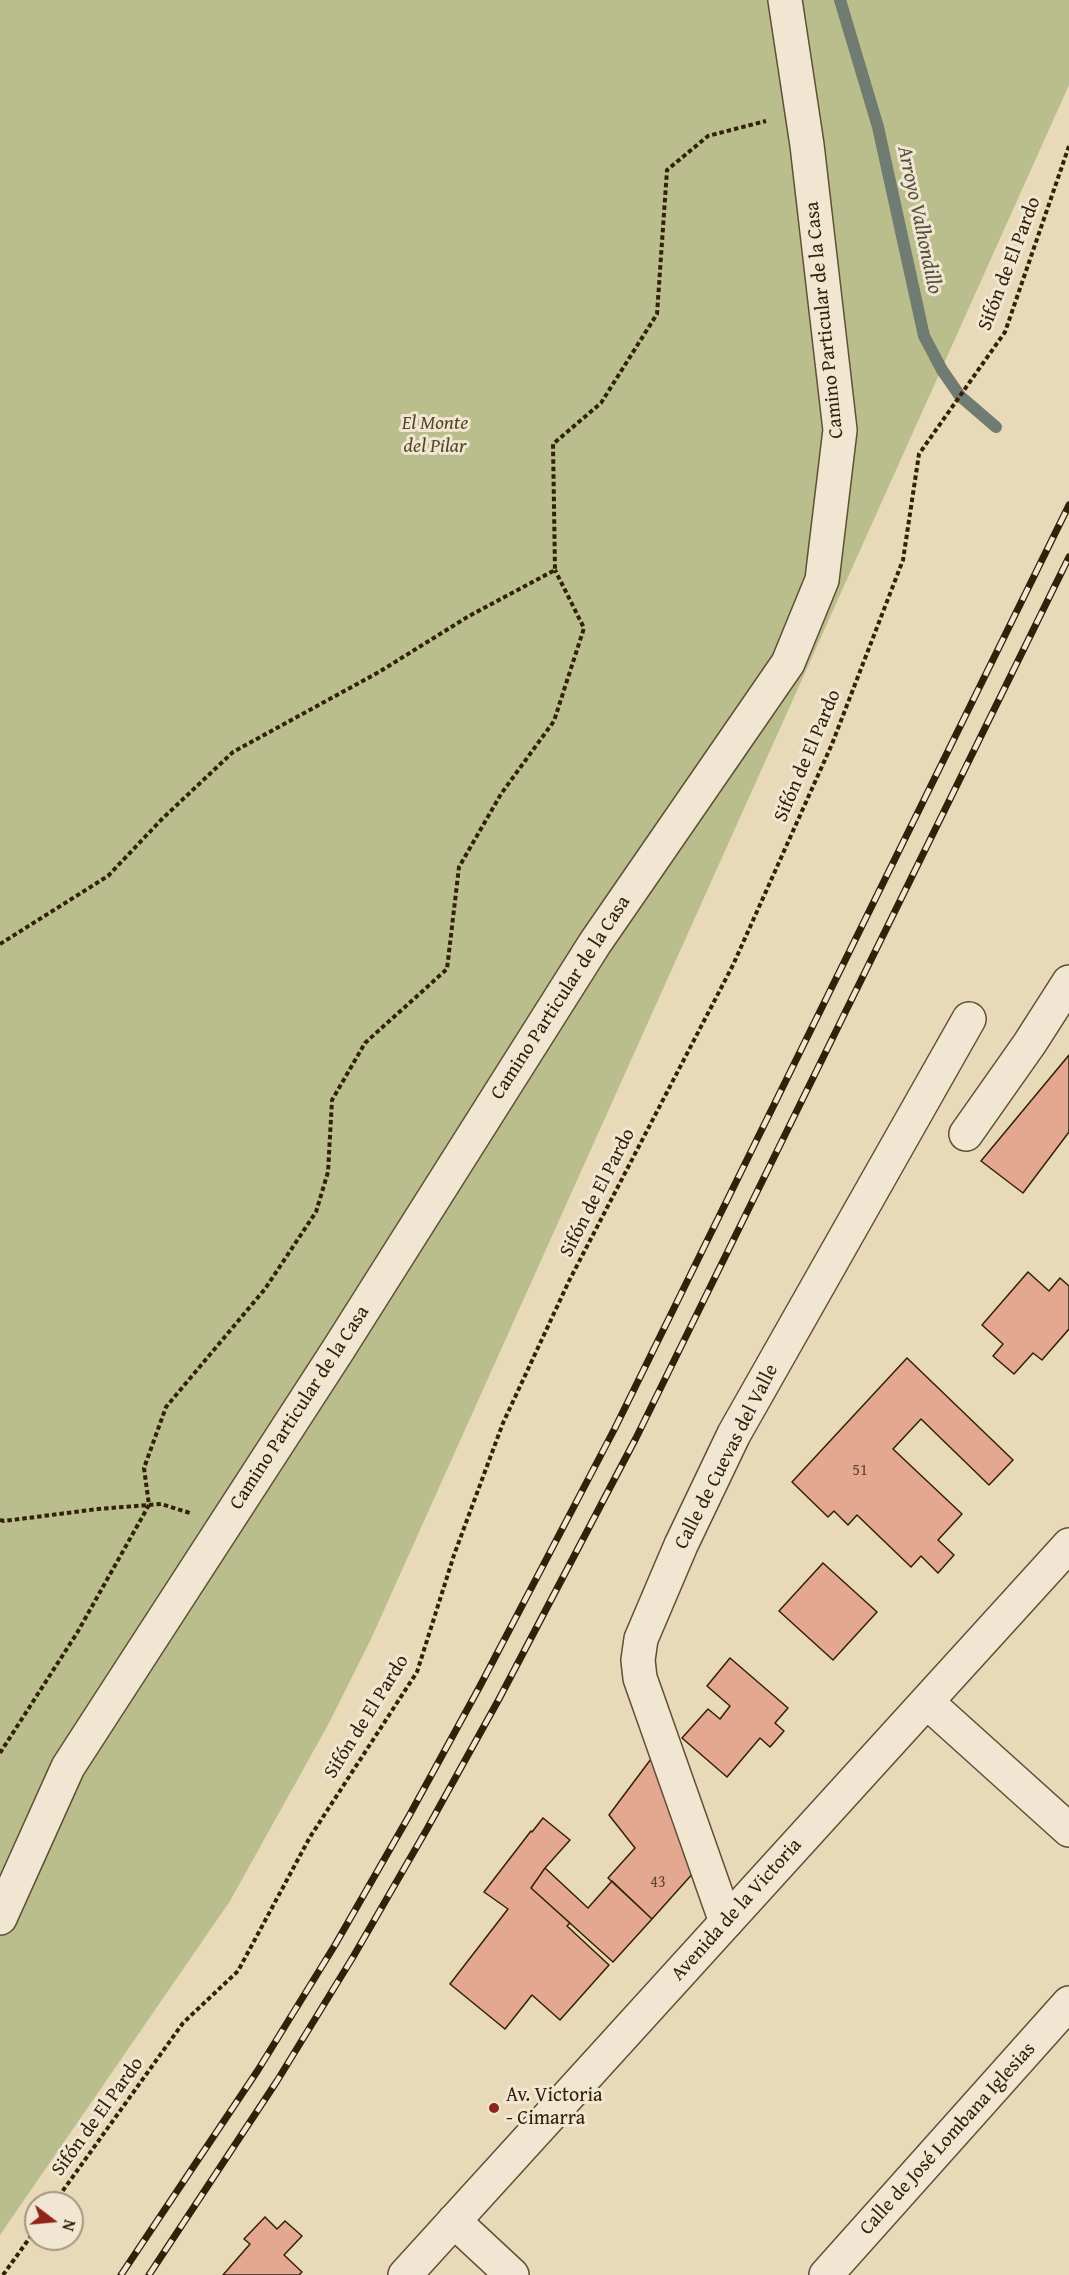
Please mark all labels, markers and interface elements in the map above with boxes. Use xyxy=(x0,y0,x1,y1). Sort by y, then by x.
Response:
water label: Arroyo Valhondillo xyxy=(891,144,947,296)
street label: Sifón de El Pardo xyxy=(973,194,1047,334)
street label: Camino Particular de la Casa xyxy=(801,200,849,440)
park label: El Monte del Pilar xyxy=(402,412,468,459)
street label: Sifón de El Pardo xyxy=(769,686,847,826)
street label: Camino Particular de la Casa xyxy=(486,892,636,1104)
street label: Sifón de El Pardo xyxy=(555,1125,641,1261)
street label: Camino Particular de la Casa xyxy=(225,1302,375,1514)
street label: Calle de Cuevas del Valle xyxy=(670,1361,784,1553)
house number: 51 xyxy=(852,1461,868,1481)
street label: Sifón de El Pardo xyxy=(319,1651,415,1783)
street label: Avenida de la Victoria xyxy=(667,1834,807,1986)
house number: 43 xyxy=(650,1873,666,1893)
street label: Calle de José Lombana Iglesias xyxy=(855,2038,1041,2240)
street label: Sifón de El Pardo xyxy=(47,2053,149,2181)
place label: Av. Victoria - Cimarra xyxy=(506,2084,603,2131)
marker: Av. Victoria - Cimarra xyxy=(487,2101,501,2115)
north arrow xyxy=(24,2191,84,2251)
text: N xyxy=(56,2217,82,2234)

